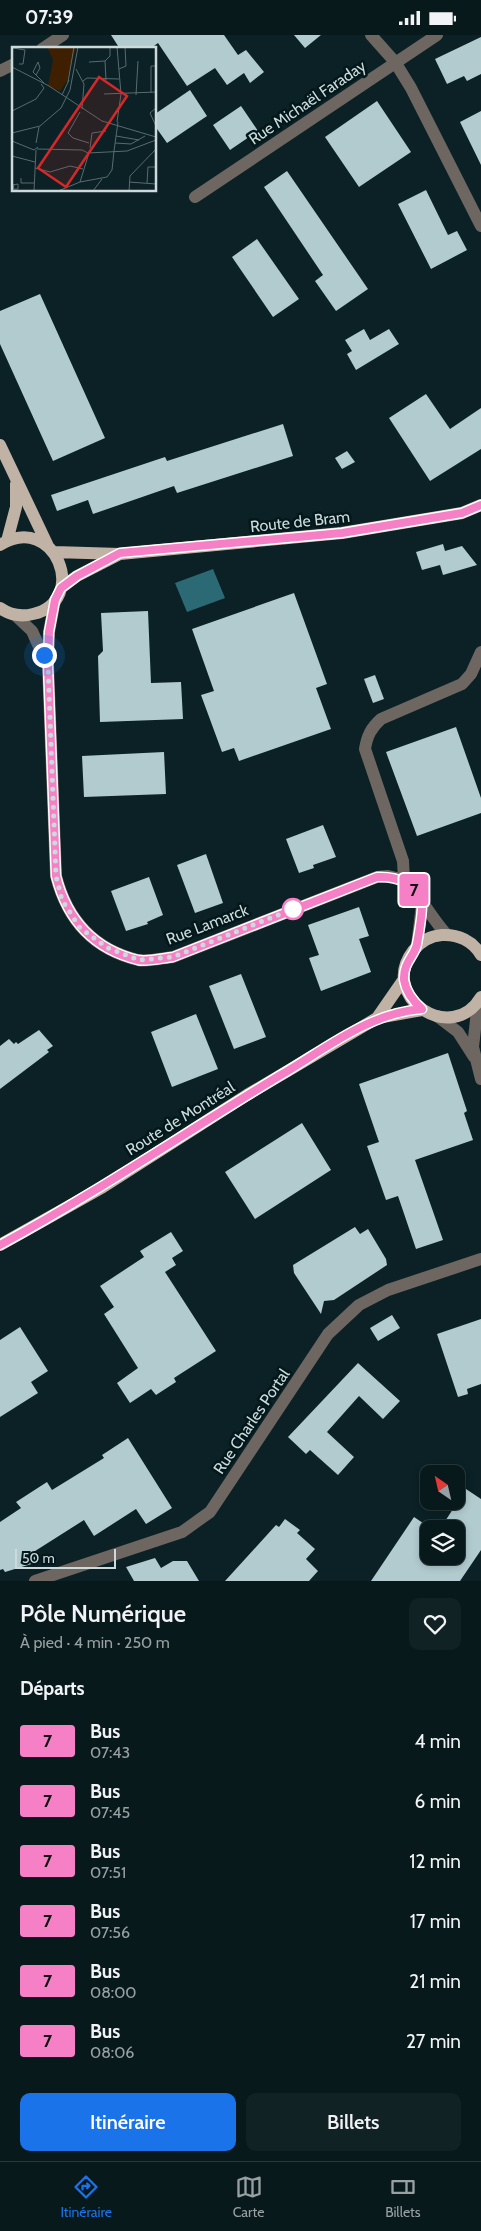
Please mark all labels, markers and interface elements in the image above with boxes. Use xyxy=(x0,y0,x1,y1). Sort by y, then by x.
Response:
text: 07:39 xyxy=(25,6,73,29)
inset map xyxy=(12,47,156,191)
street label: Rue Michaël Faraday xyxy=(245,56,369,149)
street label: Route de Bram xyxy=(249,507,351,536)
your location xyxy=(32,643,57,668)
line badge: 7 xyxy=(398,874,430,906)
text: 7 xyxy=(409,879,419,901)
unlabelled marker xyxy=(282,898,304,920)
street label: Rue Lamarck xyxy=(163,900,252,949)
street label: Route de Montréal xyxy=(122,1077,238,1160)
street label: Rue Charles Portal xyxy=(209,1365,294,1477)
north arrow xyxy=(420,1465,465,1510)
map controls xyxy=(420,1465,465,1565)
button: layers xyxy=(420,1520,465,1565)
scale bar xyxy=(15,1546,116,1569)
text: 50 m xyxy=(22,1549,55,1567)
button: heart xyxy=(409,1598,461,1650)
text: Pôle Numérique xyxy=(20,1599,186,1628)
text: À pied · 4 min · 250 m xyxy=(20,1633,170,1652)
text: Départs xyxy=(20,1677,85,1700)
text: Bus xyxy=(90,1720,120,1743)
text: 7 xyxy=(43,1730,52,1752)
text: 4 min xyxy=(414,1730,461,1753)
text: 07:43 xyxy=(90,1743,130,1762)
text: Bus xyxy=(90,1780,120,1803)
text: 7 xyxy=(43,1790,52,1812)
text: 6 min xyxy=(415,1790,461,1813)
text: 07:45 xyxy=(90,1803,130,1822)
text: Bus xyxy=(90,1840,120,1863)
text: 7 xyxy=(43,1850,52,1872)
text: 12 min xyxy=(409,1850,461,1873)
text: 07:51 xyxy=(90,1863,126,1882)
text: Bus xyxy=(90,1900,120,1923)
text: 7 xyxy=(43,1910,52,1932)
text: 17 min xyxy=(410,1910,461,1933)
text: 07:56 xyxy=(90,1923,130,1942)
text: Bus xyxy=(90,1960,120,1983)
text: 7 xyxy=(43,1970,52,1992)
text: 21 min xyxy=(409,1970,461,1993)
text: 08:00 xyxy=(90,1983,137,2002)
text: Bus xyxy=(90,2020,120,2043)
text: 7 xyxy=(43,2030,52,2052)
text: 27 min xyxy=(406,2030,461,2053)
text: 08:06 xyxy=(90,2043,134,2062)
button: Itinéraire xyxy=(20,2093,236,2151)
button: Billets xyxy=(246,2093,461,2151)
tab: Itinéraire xyxy=(60,2173,112,2221)
tab: Carte xyxy=(233,2173,264,2221)
tab: Billets xyxy=(385,2173,421,2221)

